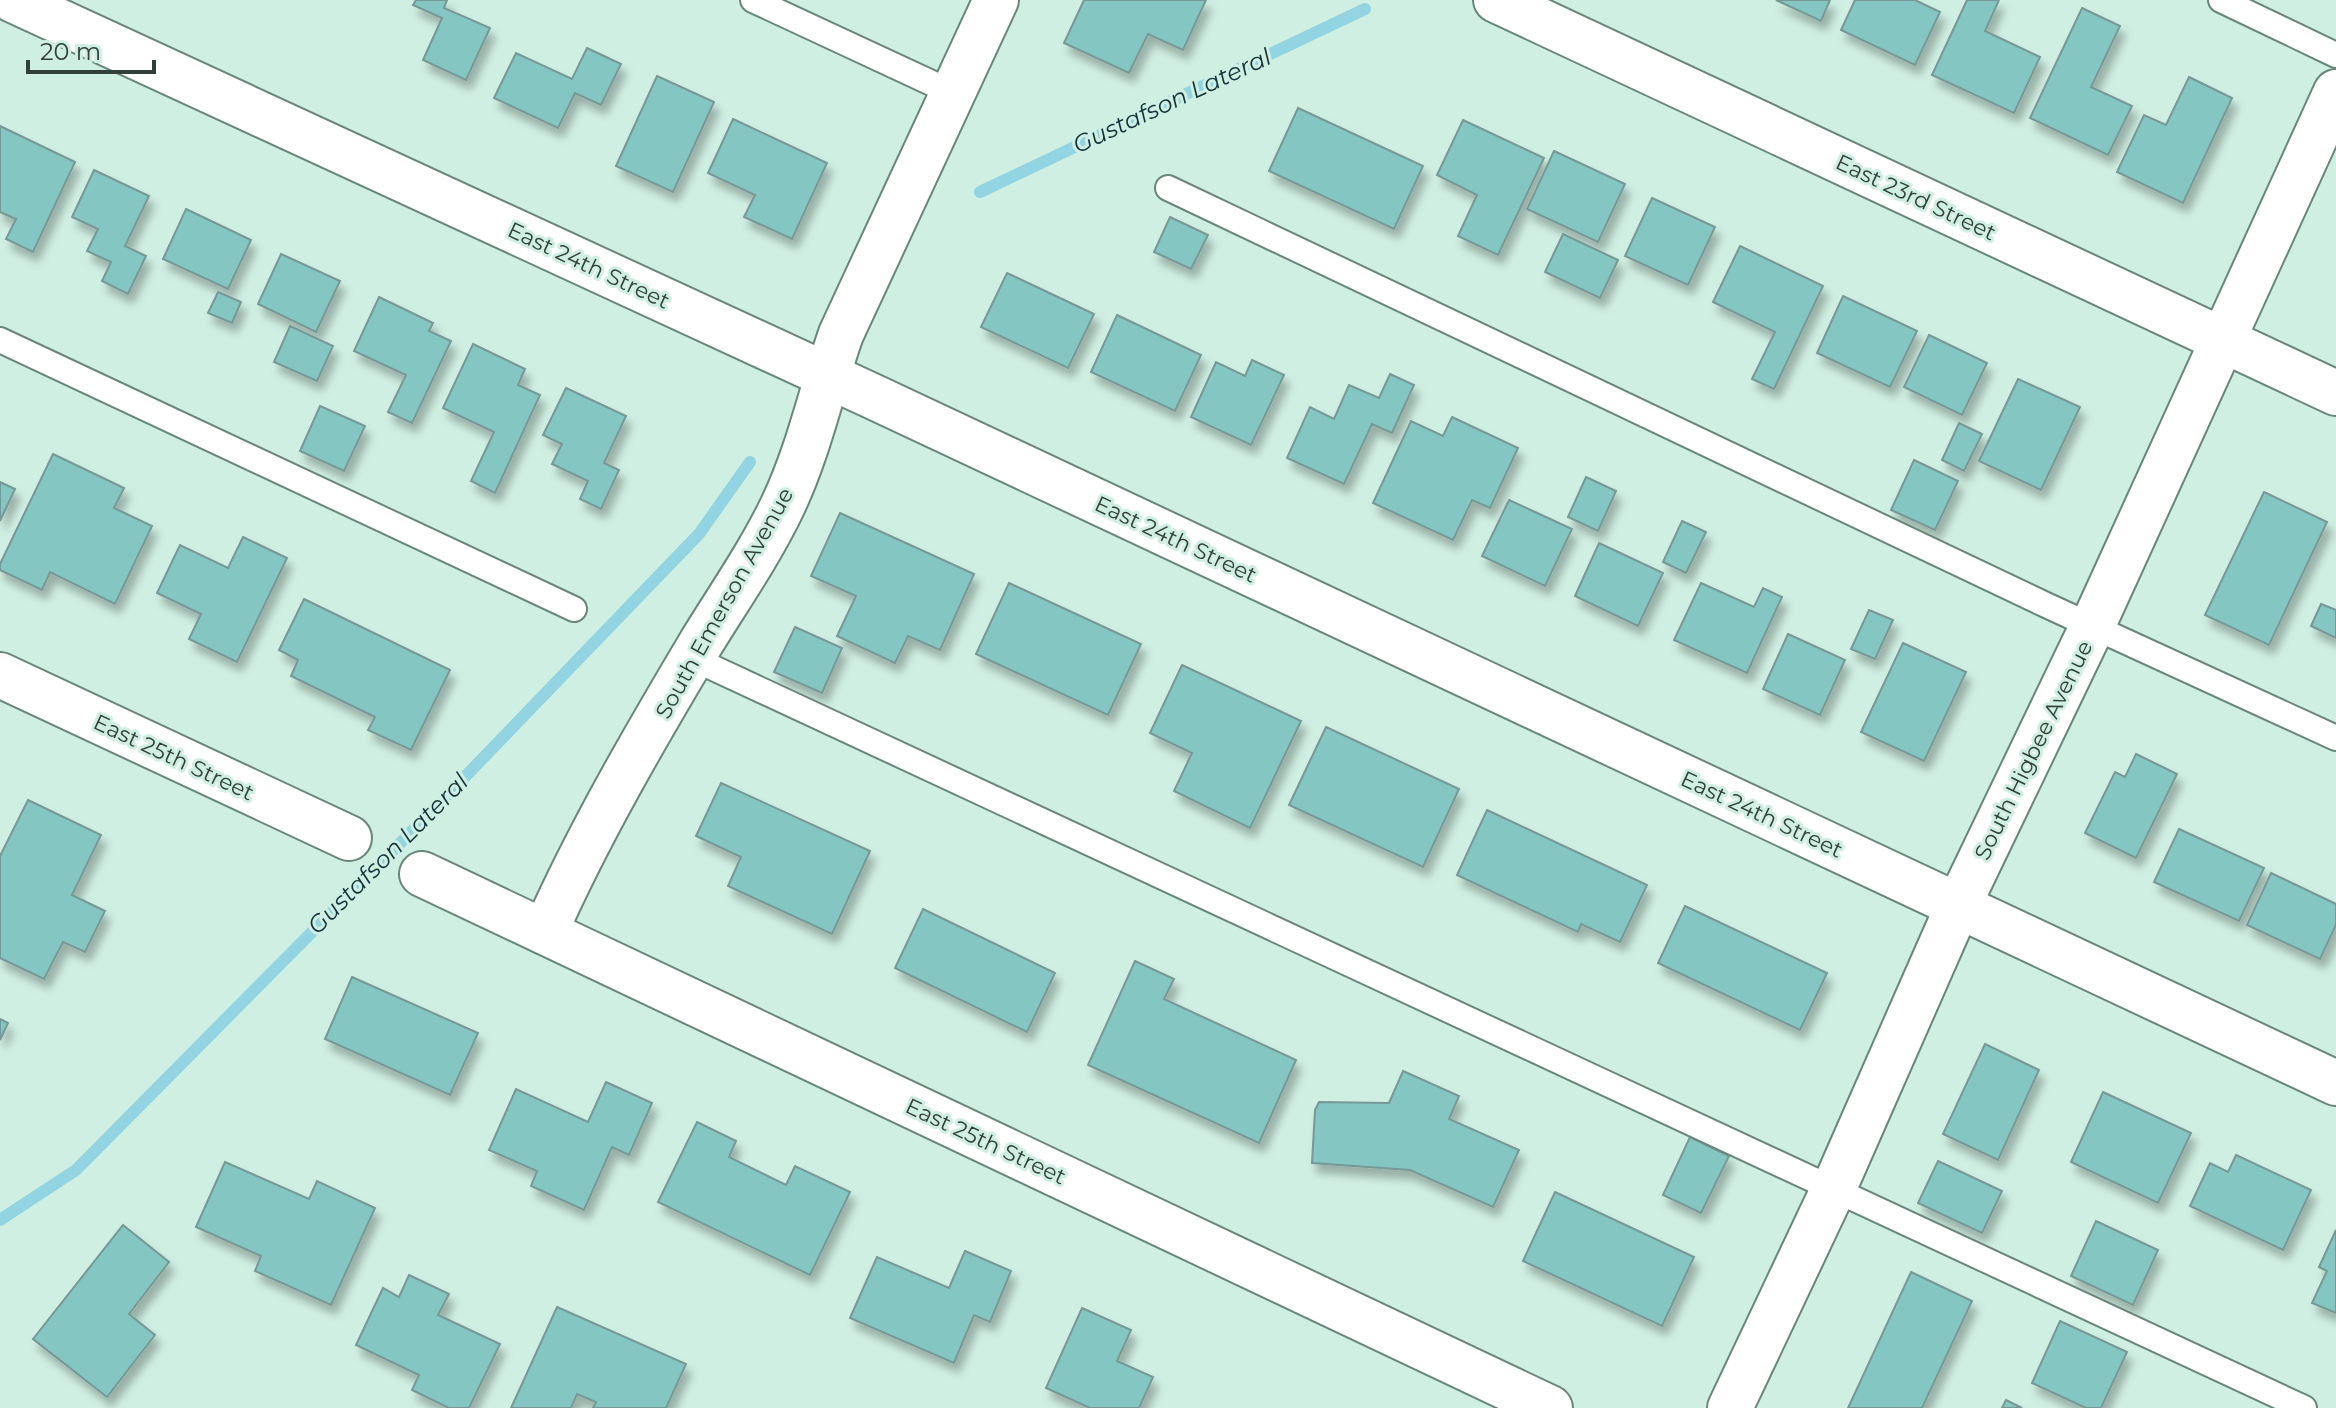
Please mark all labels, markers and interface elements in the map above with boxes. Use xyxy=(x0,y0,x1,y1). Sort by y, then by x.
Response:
scale bar xyxy=(28,24,154,74)
text: 20 m xyxy=(40,37,101,66)
water label: Gustafson Lateral xyxy=(1068,42,1276,159)
street label: East 23rd Street xyxy=(1831,149,2000,246)
street label: East 24th Street xyxy=(504,216,674,315)
street label: South Emerson Avenue xyxy=(650,483,799,723)
street label: East 24th Street xyxy=(1091,490,1261,589)
street label: South Higbee Avenue xyxy=(1969,636,2098,864)
street label: East 25th Street xyxy=(89,708,258,806)
street label: East 24th Street xyxy=(1677,765,1847,864)
water label: Gustafson Lateral xyxy=(301,767,474,940)
street label: East 25th Street xyxy=(901,1092,1070,1190)

